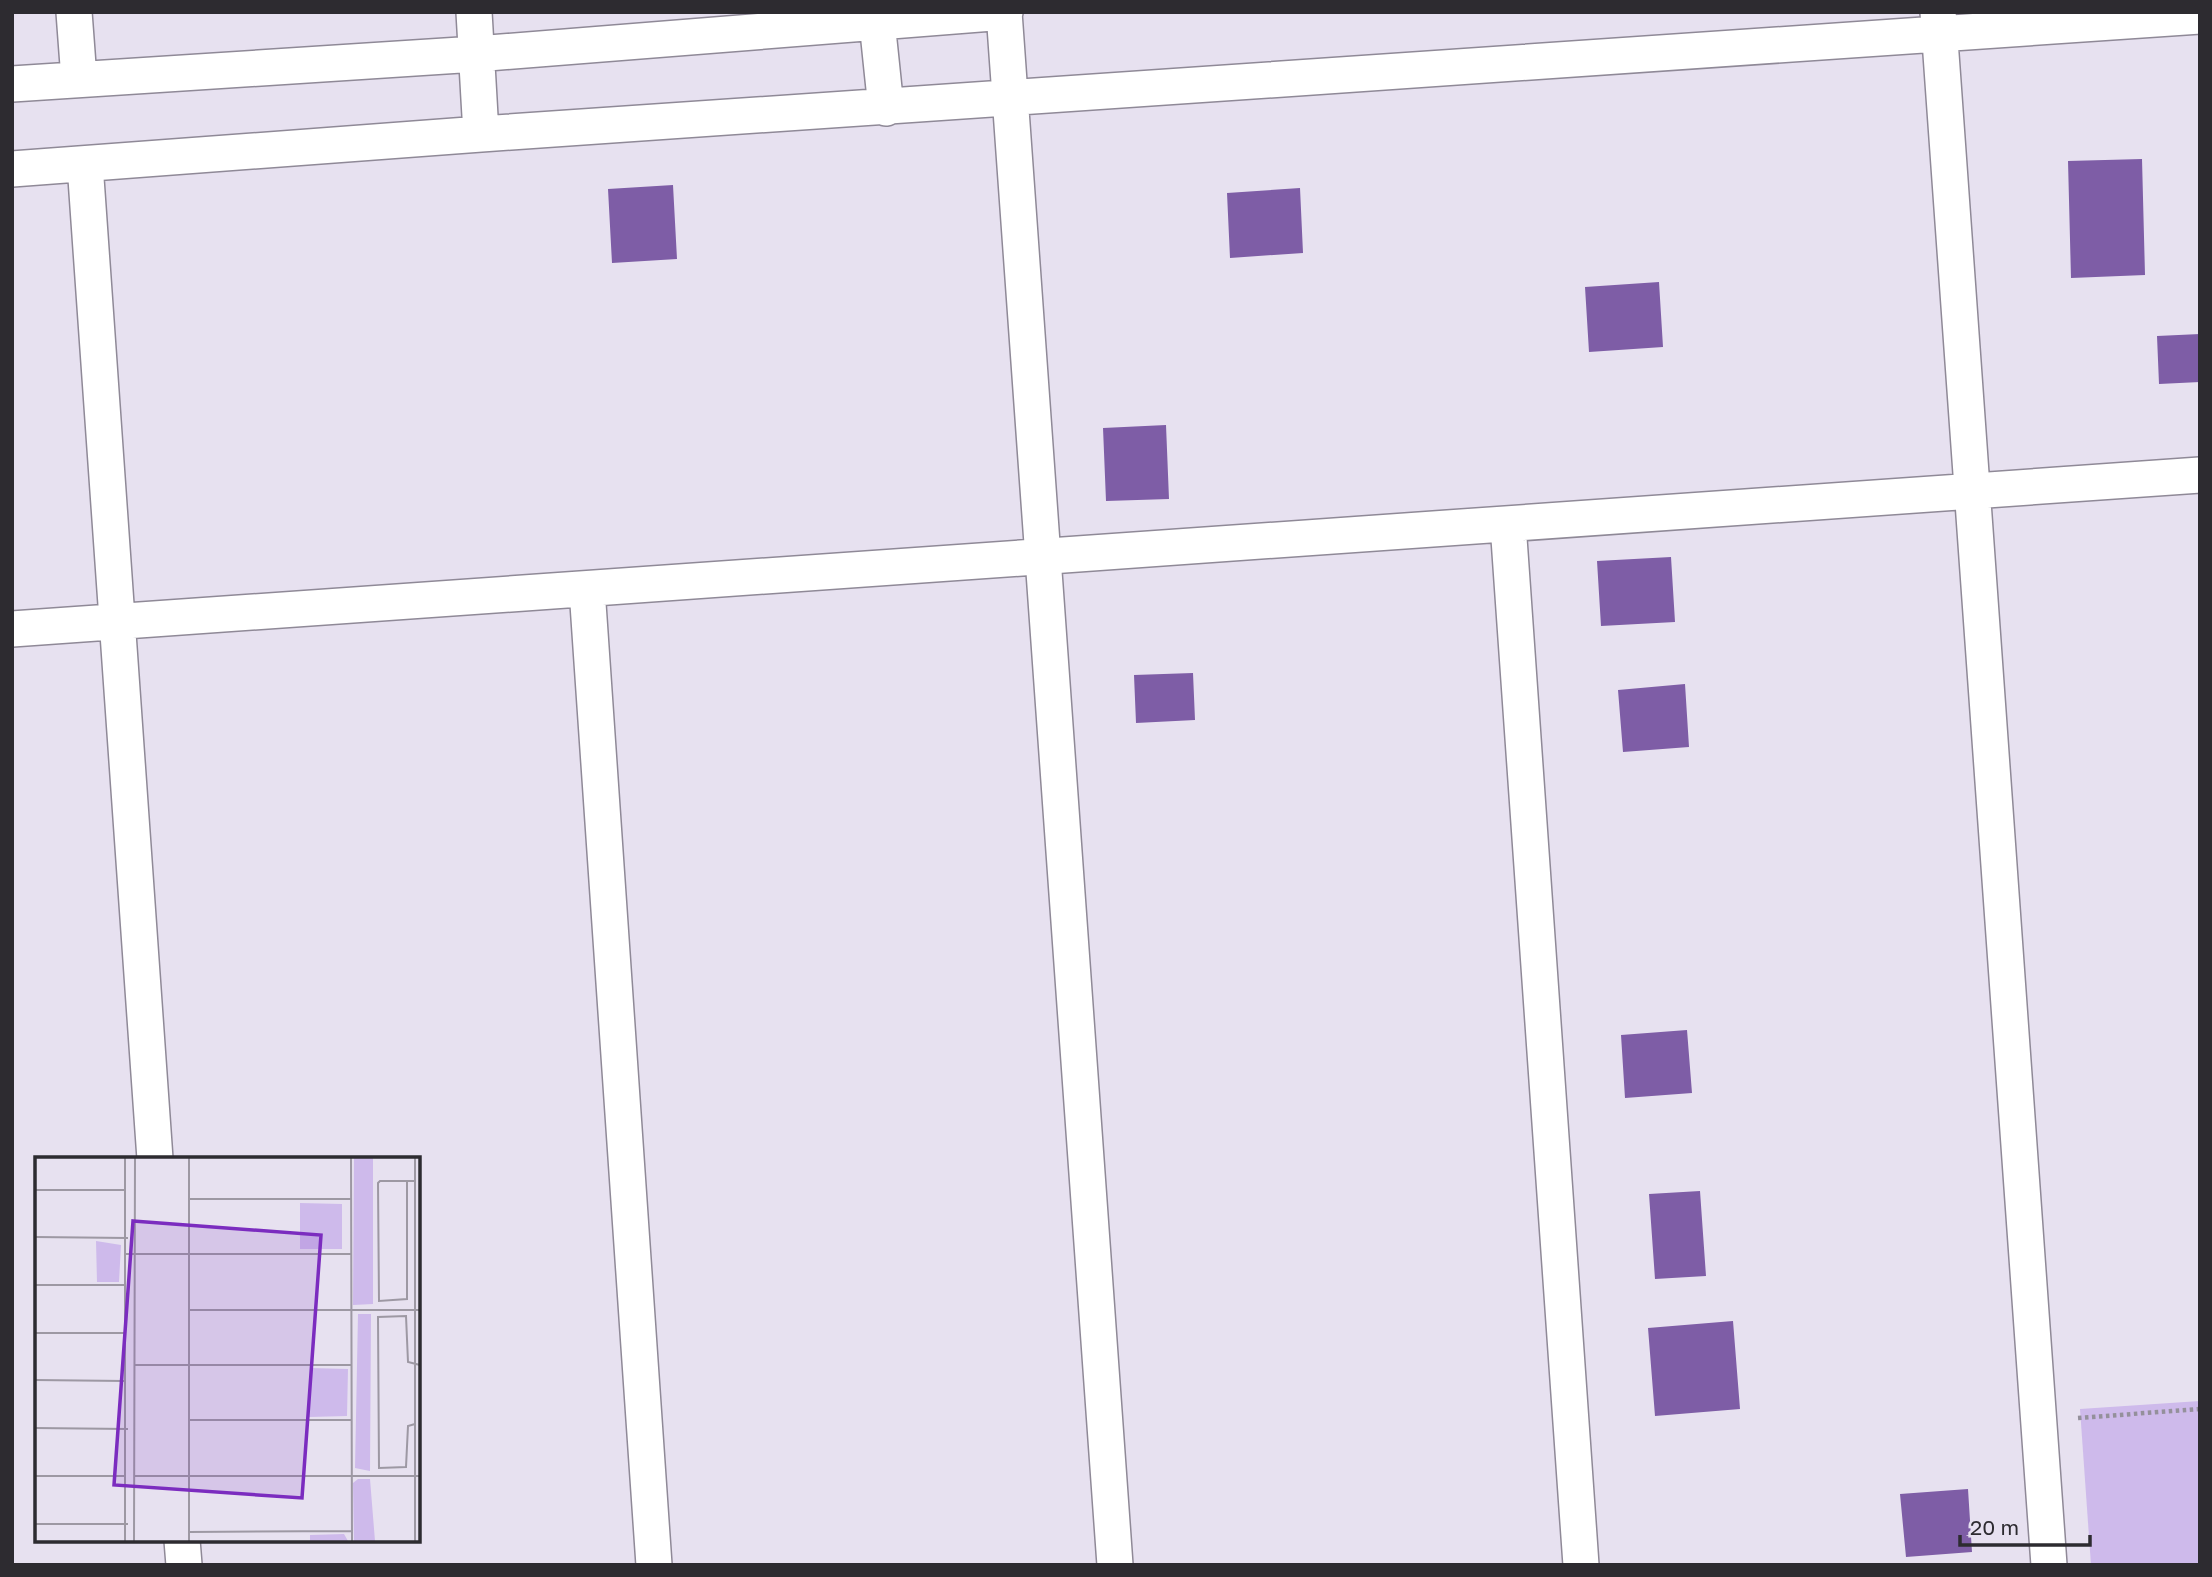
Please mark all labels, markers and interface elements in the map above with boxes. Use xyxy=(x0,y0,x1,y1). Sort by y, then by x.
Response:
inset map xyxy=(35,1157,420,1542)
scale bar xyxy=(1960,1504,2090,1548)
text: 20 m xyxy=(1970,1514,2019,1540)

